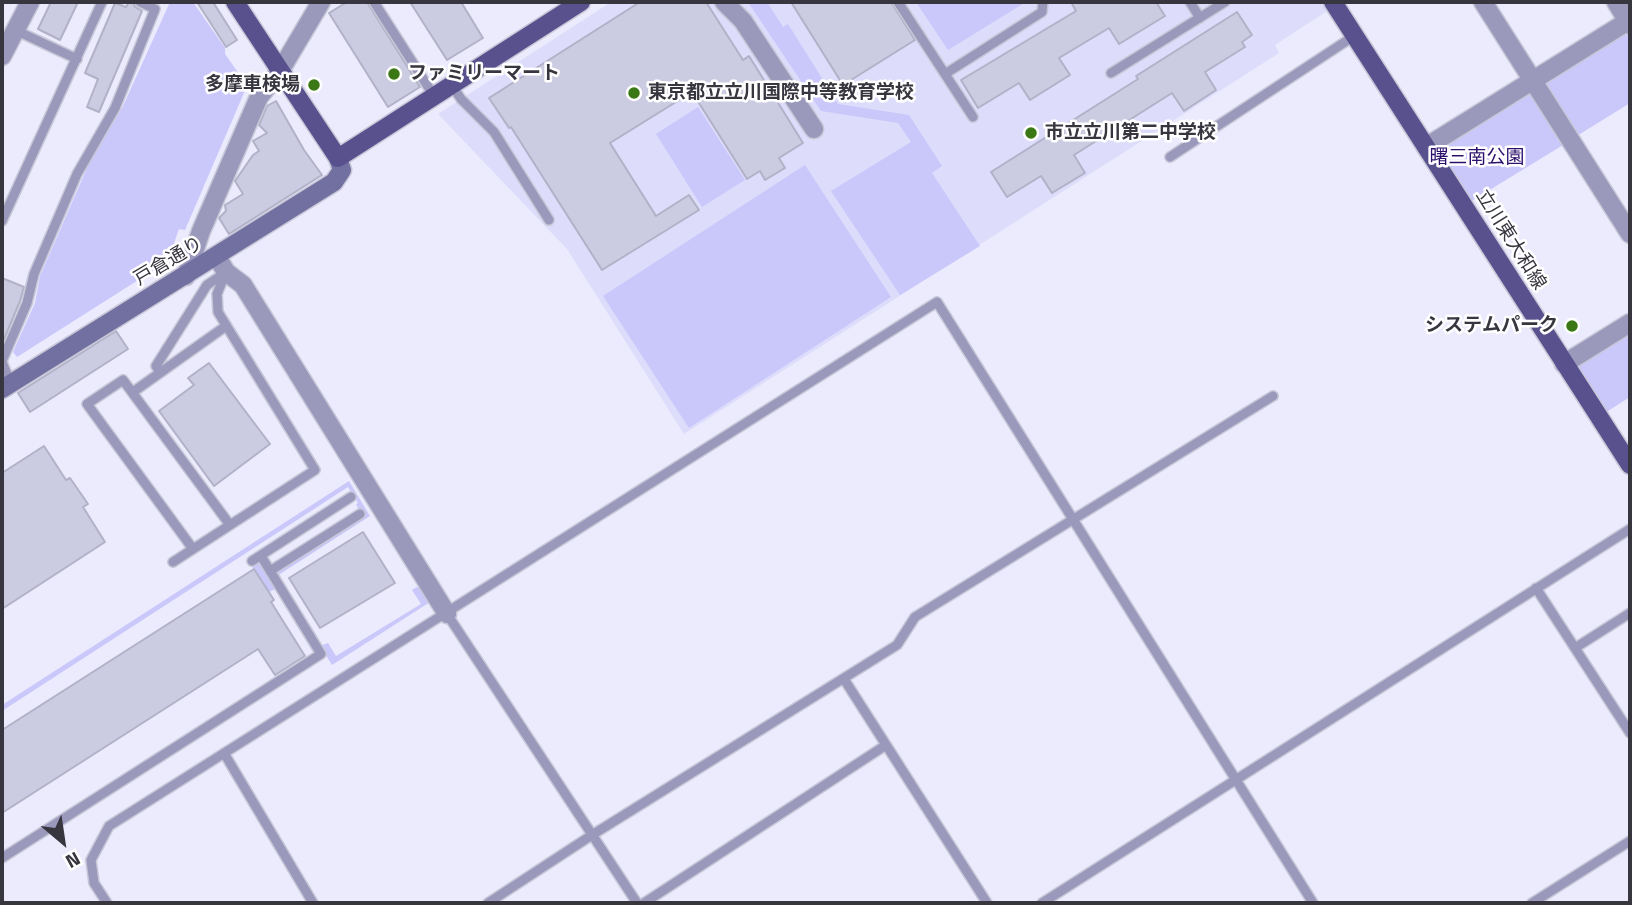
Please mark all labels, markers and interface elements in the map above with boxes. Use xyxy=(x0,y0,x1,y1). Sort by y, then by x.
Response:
place label: ファミリーマート xyxy=(408,63,560,85)
marker: ファミリーマート xyxy=(386,66,402,82)
place label: 多摩車検場 xyxy=(205,74,300,96)
marker: 多摩車検場 xyxy=(306,77,322,93)
place label: 東京都立立川国際中等教育学校 xyxy=(648,82,914,104)
marker: 東京都立立川国際中等教育学校 xyxy=(626,85,642,101)
place label: 市立立川第二中学校 xyxy=(1045,122,1216,144)
marker: 市立立川第二中学校 xyxy=(1023,125,1039,141)
park label: 曙三南公園 xyxy=(1430,147,1524,169)
street label: 立川東大和線 xyxy=(1470,186,1550,294)
street label: 戸倉通り xyxy=(131,233,207,291)
place label: システムパーク xyxy=(1425,315,1558,337)
marker: システムパーク xyxy=(1564,318,1580,334)
north arrow xyxy=(28,807,98,877)
text: N xyxy=(61,845,86,877)

